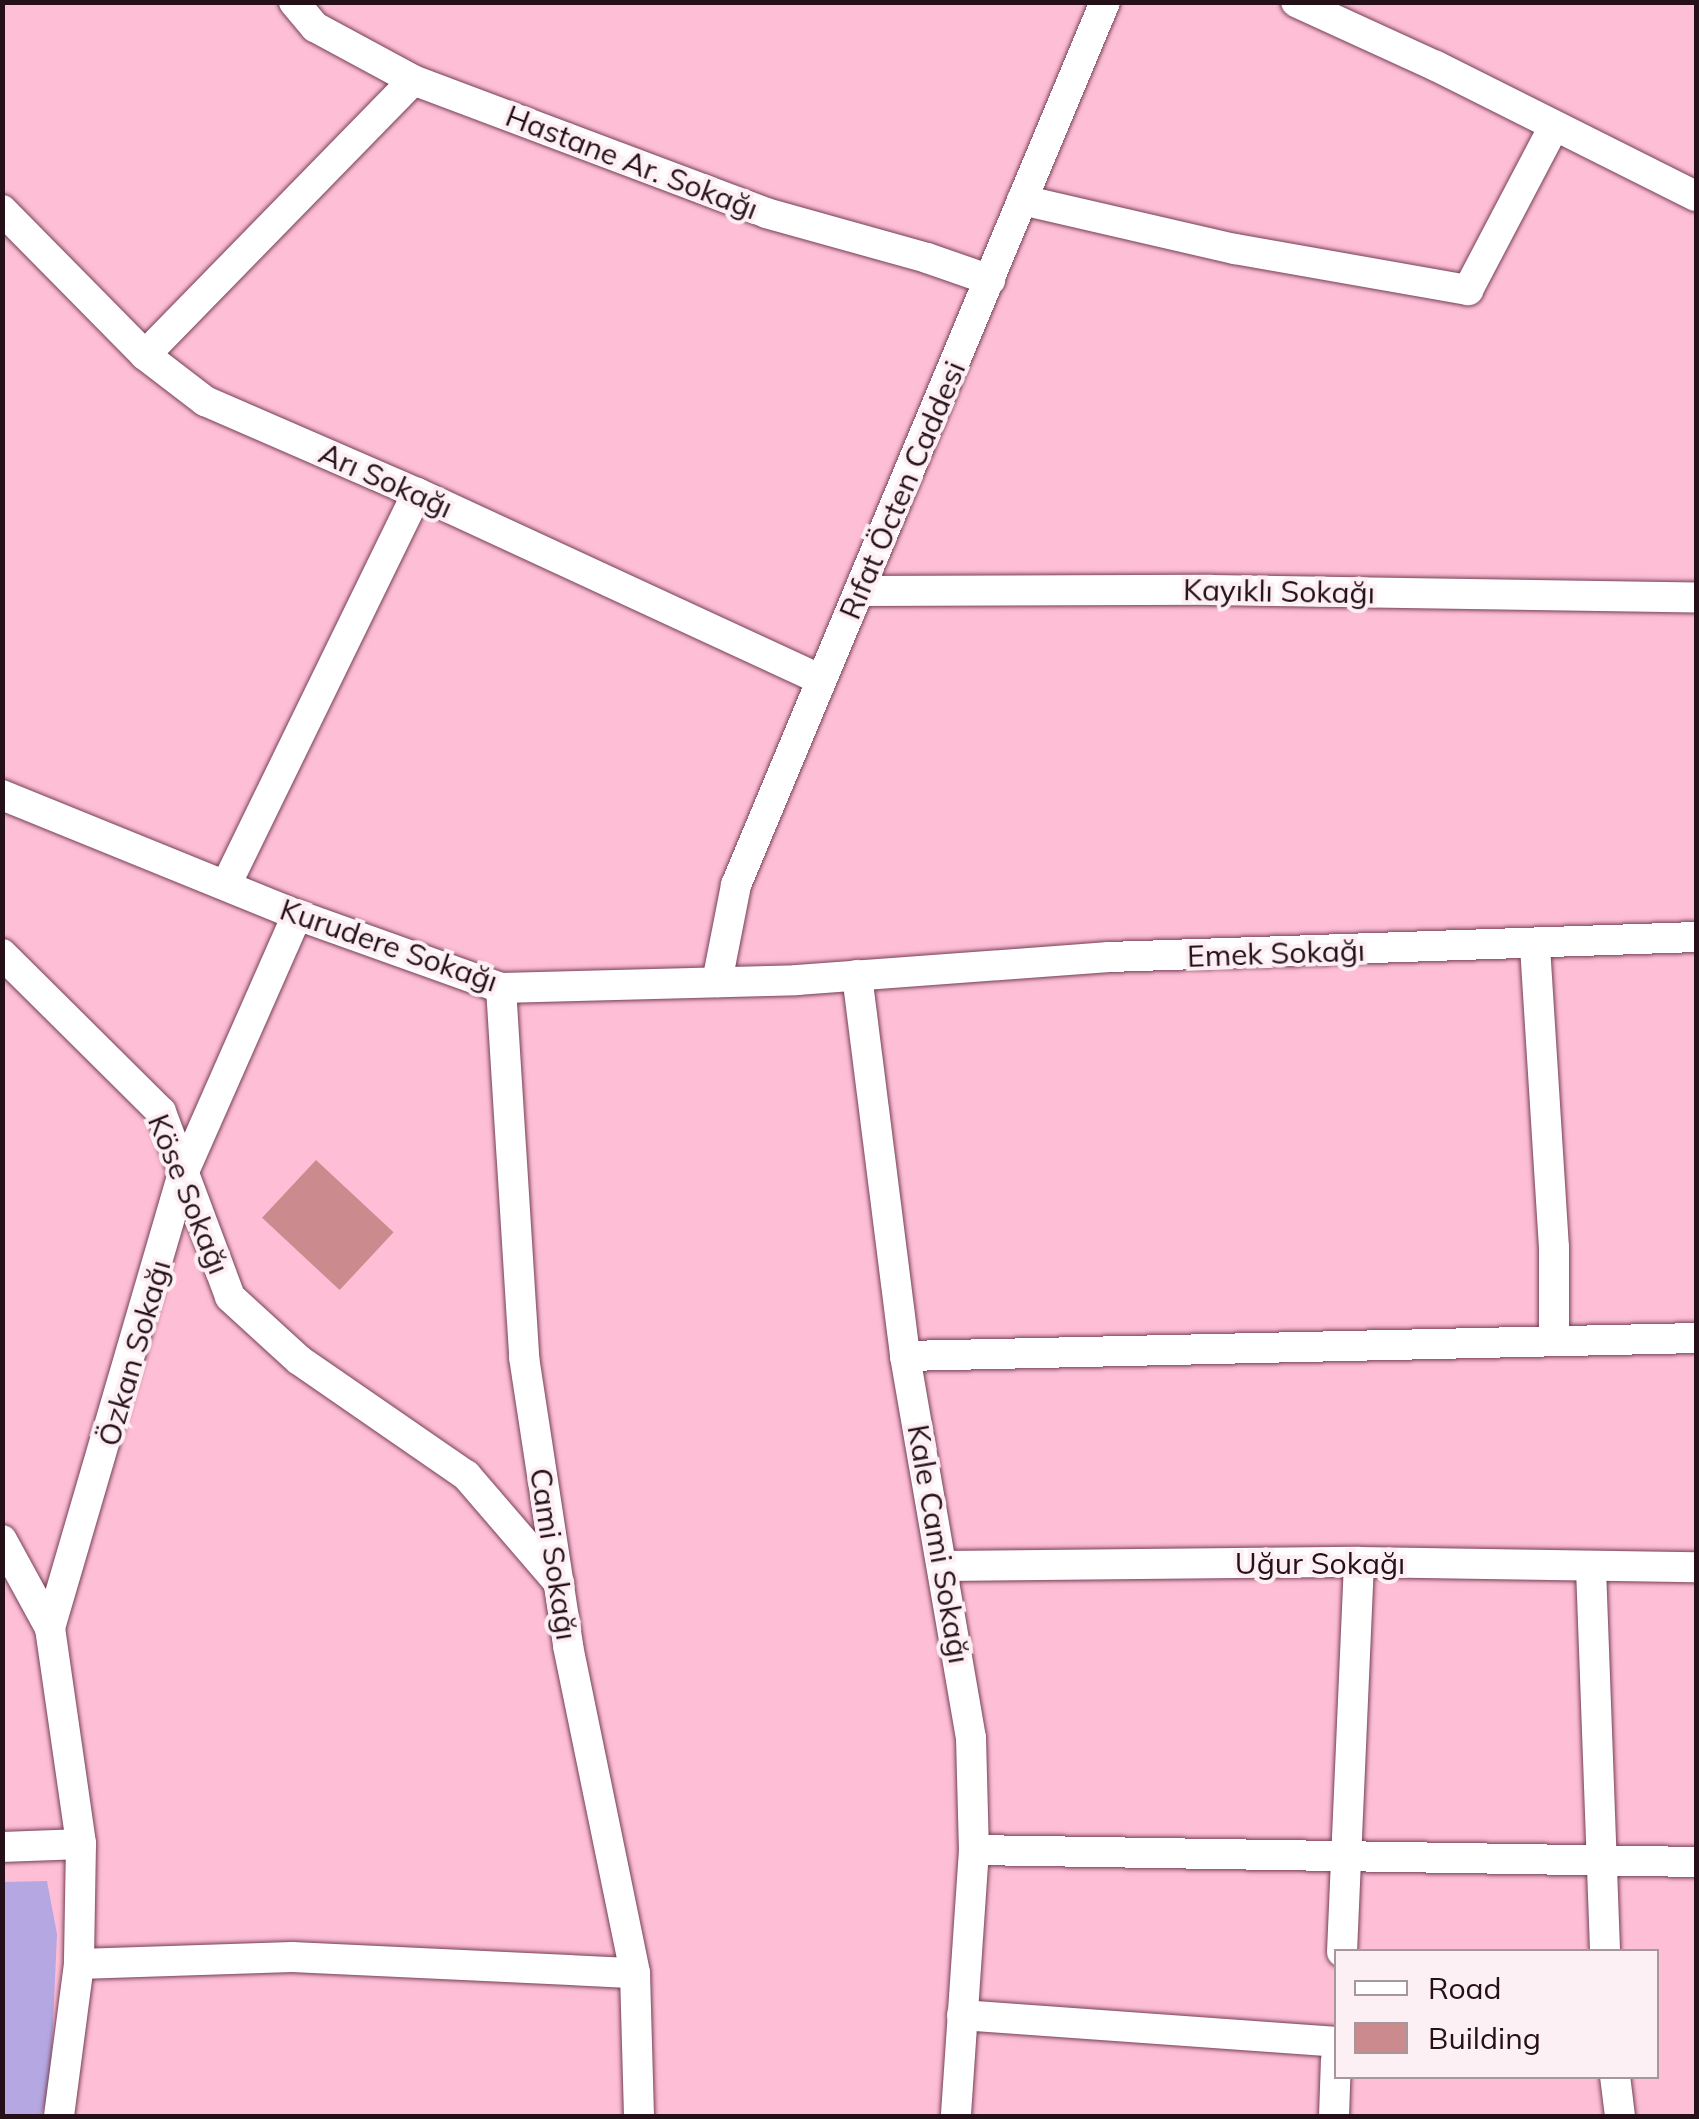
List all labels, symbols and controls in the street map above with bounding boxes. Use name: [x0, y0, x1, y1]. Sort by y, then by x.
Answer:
street label: Hastane Ar. Sokağı: [501, 97, 763, 227]
street label: Rıfat Öcten Caddesi: [831, 356, 973, 624]
street label: Arı Sokağı: [314, 435, 458, 525]
street label: Kayıklı Sokağı: [1183, 571, 1375, 611]
street label: Kurudere Sokağı: [275, 891, 503, 999]
street label: Emek Sokağı: [1186, 932, 1366, 974]
street label: Köse Sokağı: [141, 1109, 237, 1279]
street label: Özkan Sokağı: [90, 1256, 178, 1450]
street label: Kale Cami Sokağı: [900, 1422, 978, 1666]
street label: Cami Sokağı: [523, 1465, 585, 1643]
street label: Uğur Sokağı: [1235, 1545, 1405, 1581]
legend: [1334, 1949, 1659, 2079]
text: Road: [1428, 1969, 1502, 2007]
text: Building: [1428, 2019, 1541, 2057]

